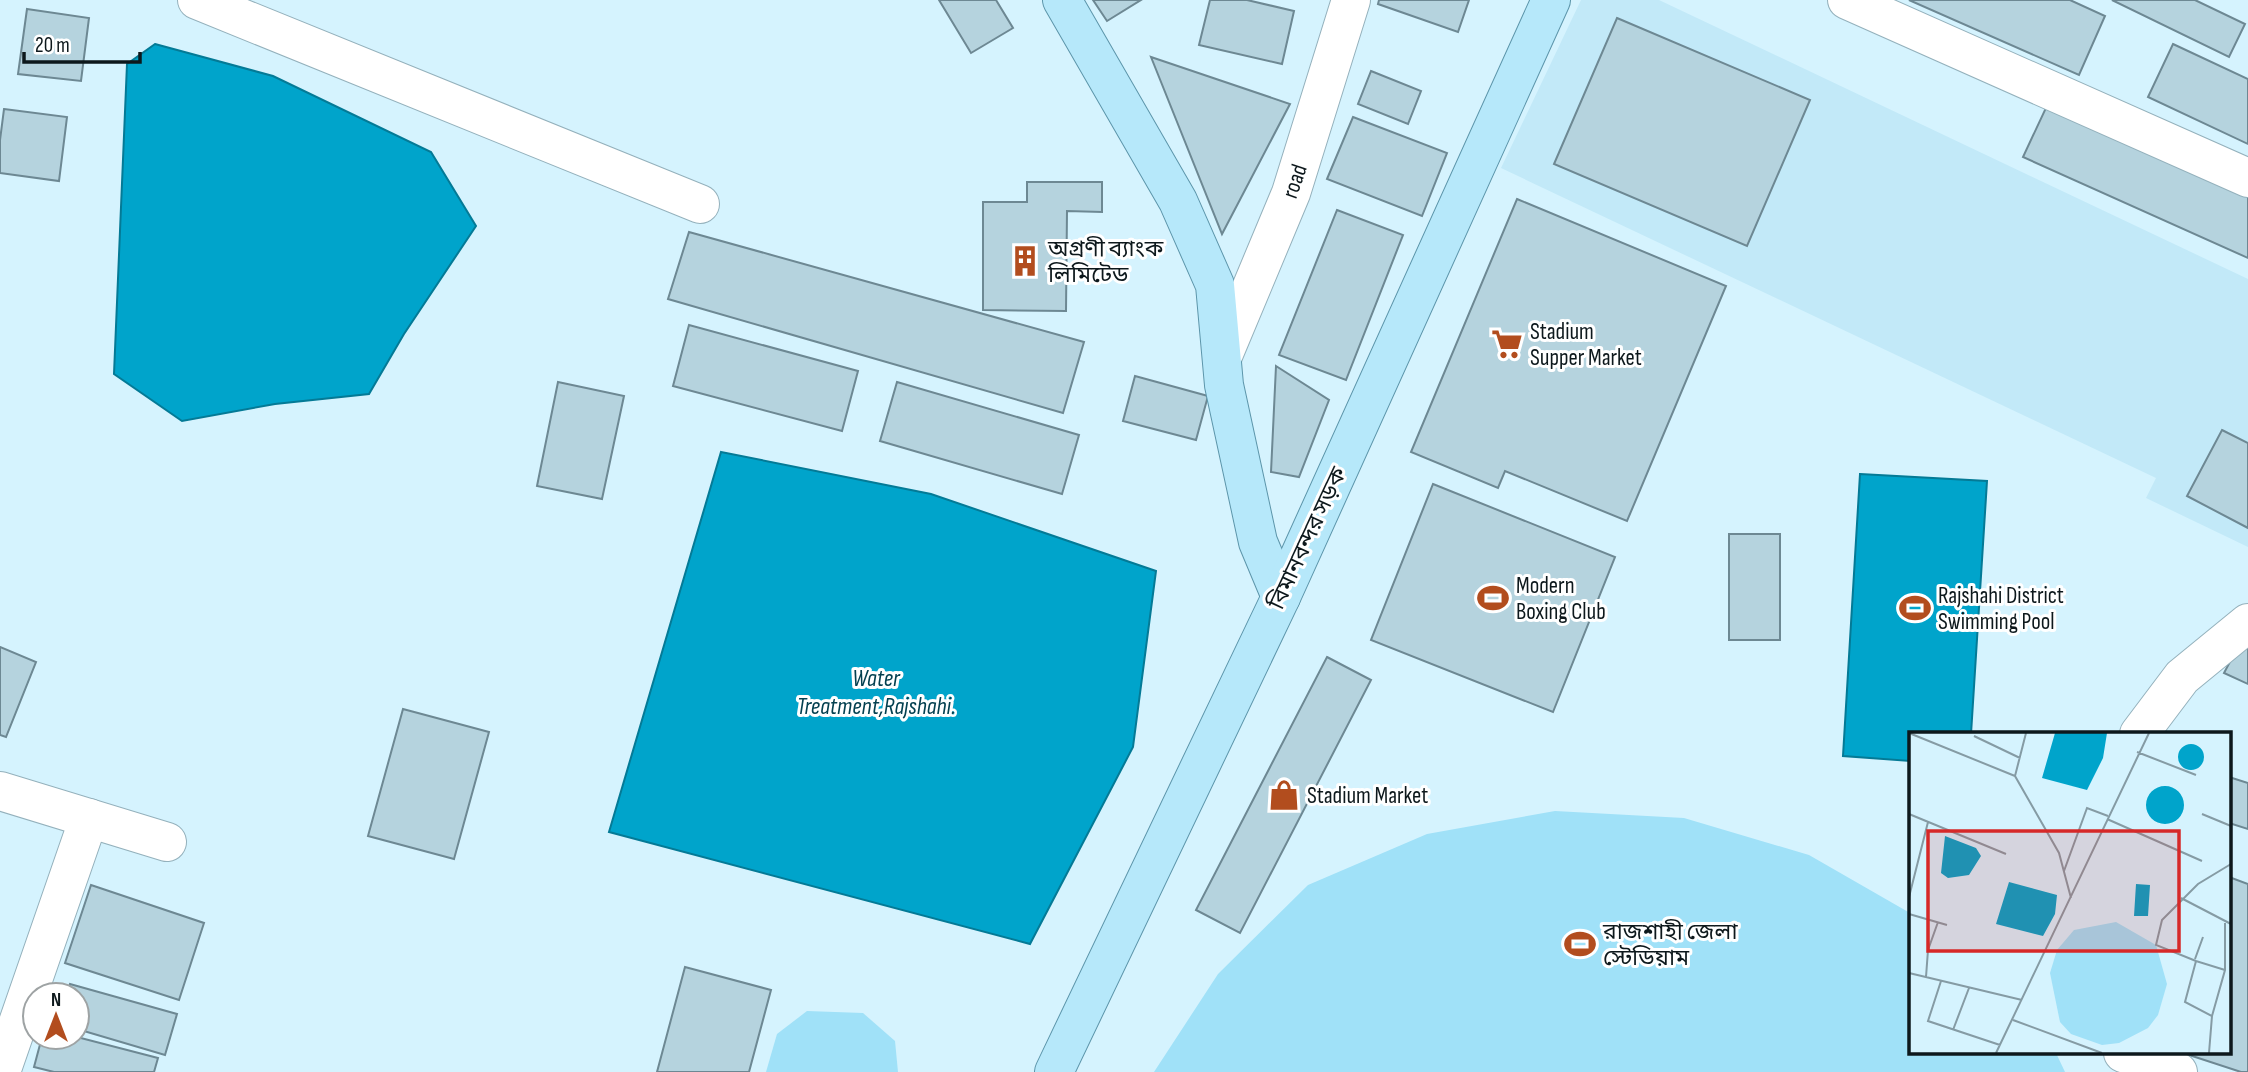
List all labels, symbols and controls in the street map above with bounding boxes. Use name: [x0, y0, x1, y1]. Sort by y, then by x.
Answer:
scale bar: [24, 21, 140, 65]
text: 20 m: [35, 33, 70, 58]
street label: road: [1276, 161, 1314, 202]
place label: অগ্রণী ব্যাংক লিমিটেড: [1047, 235, 1164, 289]
building icon: অগ্রণী ব্যাংক লিমিটেড: [1008, 244, 1042, 278]
place label: Stadium Supper Market: [1530, 318, 1642, 372]
supermarket icon: Stadium Supper Market: [1490, 327, 1524, 361]
street label: বিমানবন্দর সড়ক: [1262, 462, 1353, 615]
place label: Modern Boxing Club: [1516, 572, 1606, 626]
sports icon: Modern Boxing Club: [1476, 581, 1510, 615]
place label: Rajshahi District Swimming Pool: [1938, 582, 2064, 636]
sports icon: Rajshahi District Swimming Pool: [1898, 591, 1932, 625]
water label: Water Treatment,Rajshahi.: [797, 664, 955, 721]
inset map: [1909, 732, 2230, 1054]
shop icon: Stadium Market: [1267, 778, 1301, 812]
place label: Stadium Market: [1307, 782, 1428, 810]
place label: রাজশাহী জেলা স্টেডিয়াম: [1602, 918, 1738, 972]
sports icon: রাজশাহী জেলা স্টেডিয়াম: [1563, 927, 1597, 961]
north arrow: [21, 981, 91, 1051]
text: N: [51, 989, 61, 1012]

